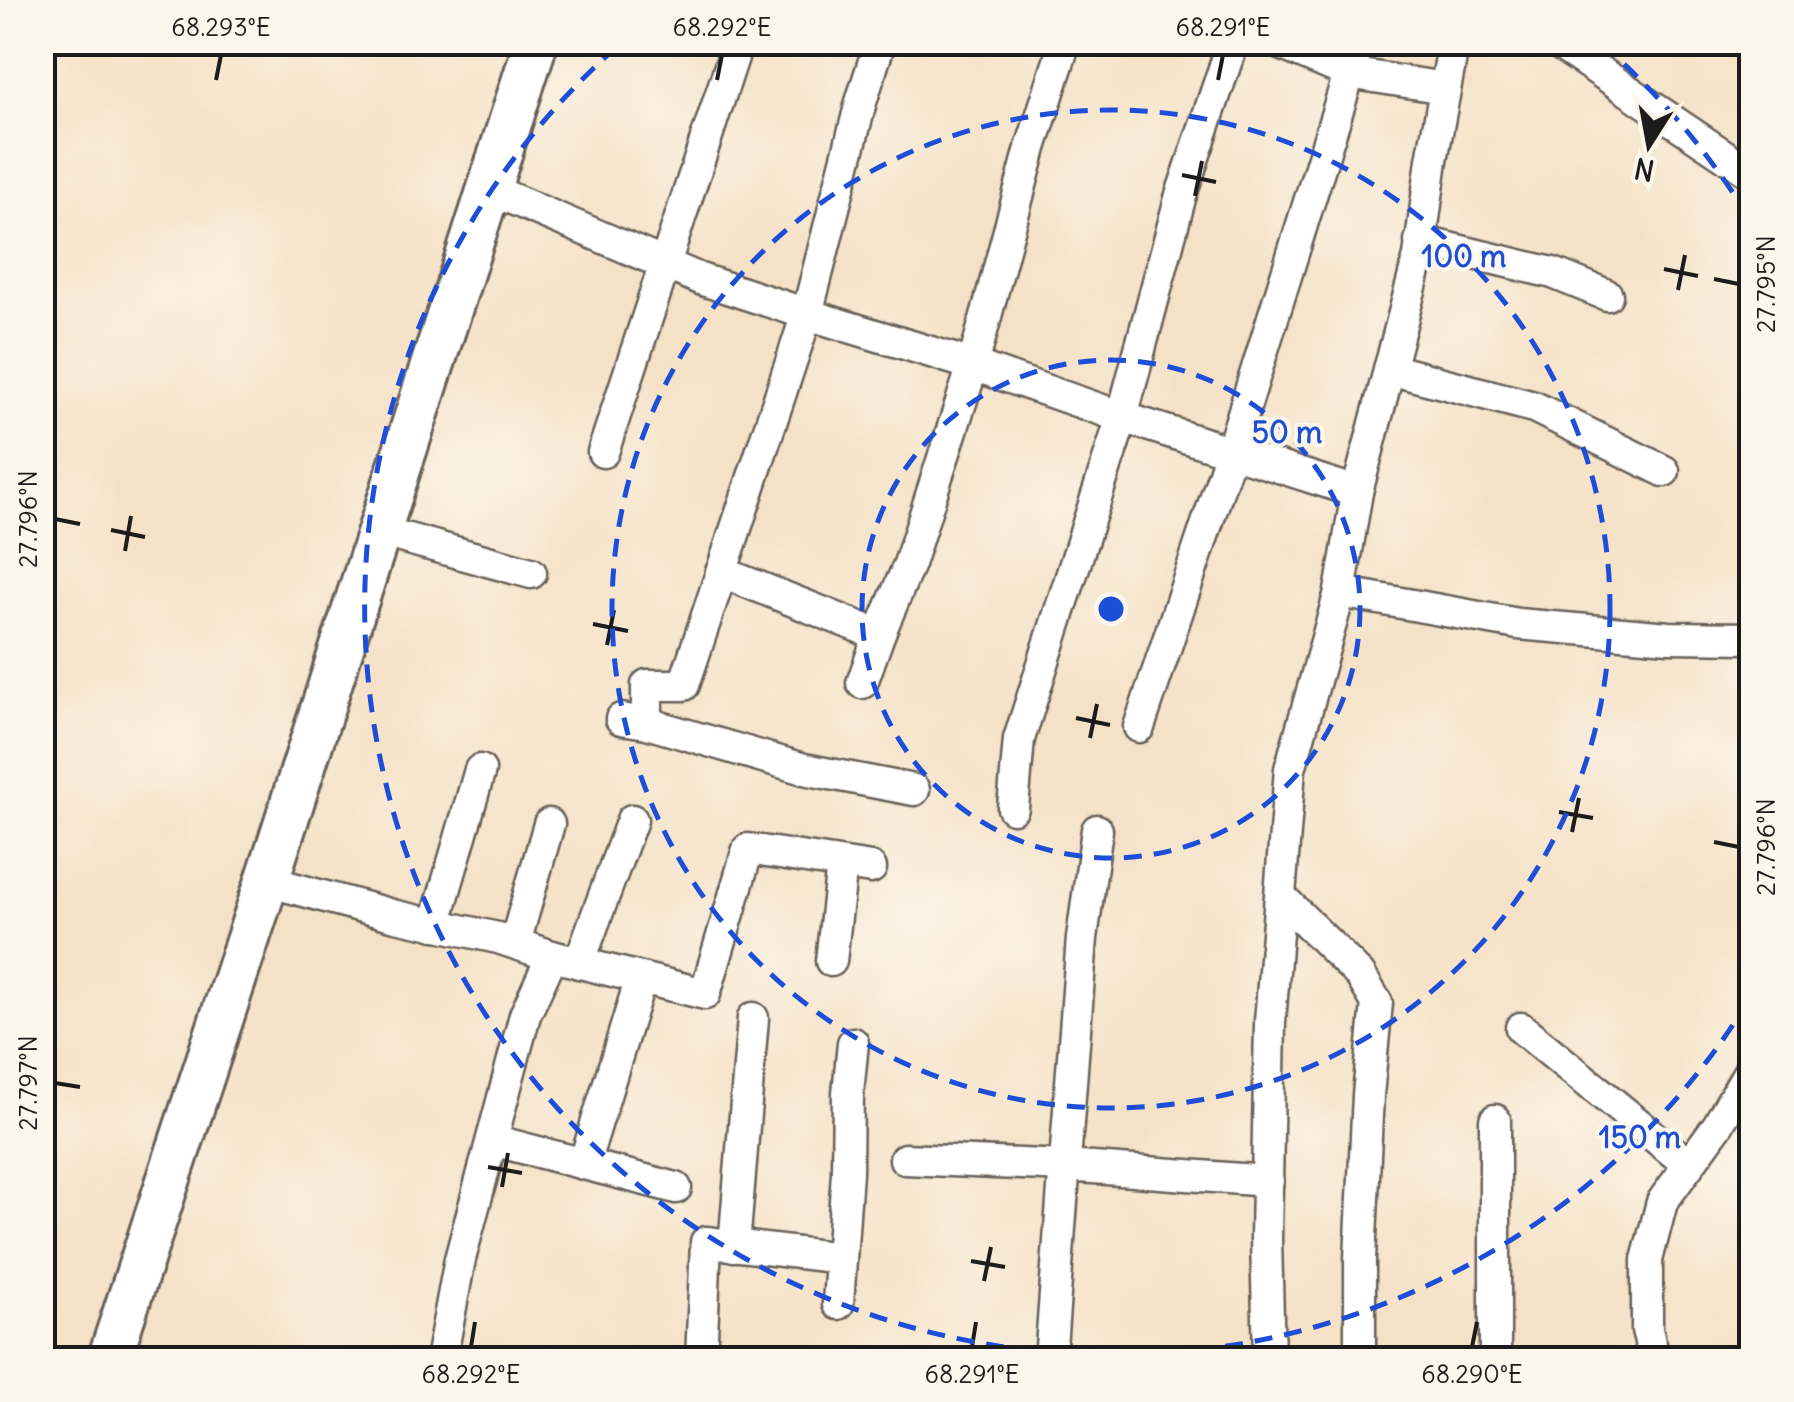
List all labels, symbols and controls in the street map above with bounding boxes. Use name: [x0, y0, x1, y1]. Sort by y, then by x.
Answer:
text: 68.293°E: [171, 11, 271, 43]
text: 68.292°E: [673, 11, 771, 43]
text: 68.291°E: [1175, 11, 1271, 43]
north arrow: [1599, 95, 1699, 195]
text: N: [1631, 150, 1657, 189]
text: 27.795°N: [1750, 235, 1782, 333]
text: 100 m: [1422, 237, 1506, 275]
text: 50 m: [1252, 413, 1322, 451]
text: 27.796°N: [12, 470, 44, 568]
centre of rings: [1093, 591, 1129, 627]
text: 27.796°N: [1750, 798, 1782, 896]
text: 27.797°N: [12, 1035, 44, 1131]
text: 150 m: [1599, 1118, 1681, 1156]
text: 68.292°E: [422, 1358, 520, 1390]
text: 68.291°E: [924, 1358, 1020, 1390]
text: 68.290°E: [1421, 1358, 1523, 1390]

